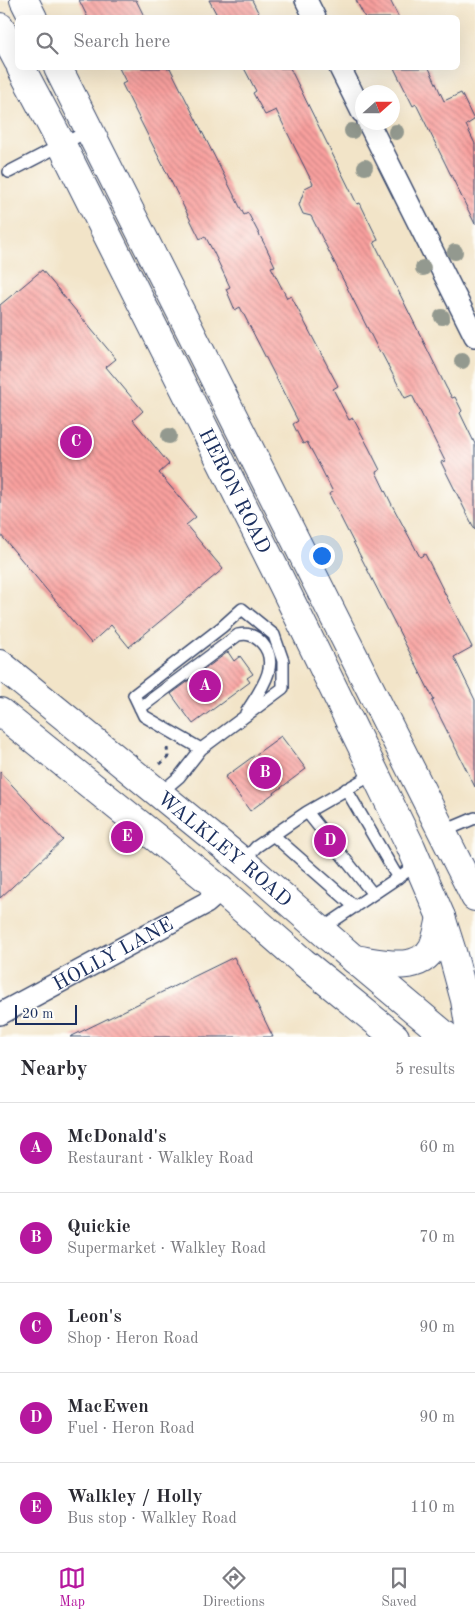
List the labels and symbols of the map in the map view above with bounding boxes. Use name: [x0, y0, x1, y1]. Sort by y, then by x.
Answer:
north arrow: [355, 85, 400, 130]
pin: C: [60, 423, 92, 461]
street label: HERON ROAD: [194, 426, 273, 557]
your location: [309, 543, 335, 569]
pin: A: [189, 667, 221, 705]
pin: B: [249, 754, 281, 792]
street label: WALKLEY ROAD: [153, 789, 295, 911]
pin: E: [111, 818, 143, 856]
pin: D: [314, 822, 346, 860]
street label: HOLLY LANE: [50, 915, 177, 996]
scale bar: [15, 1002, 78, 1025]

